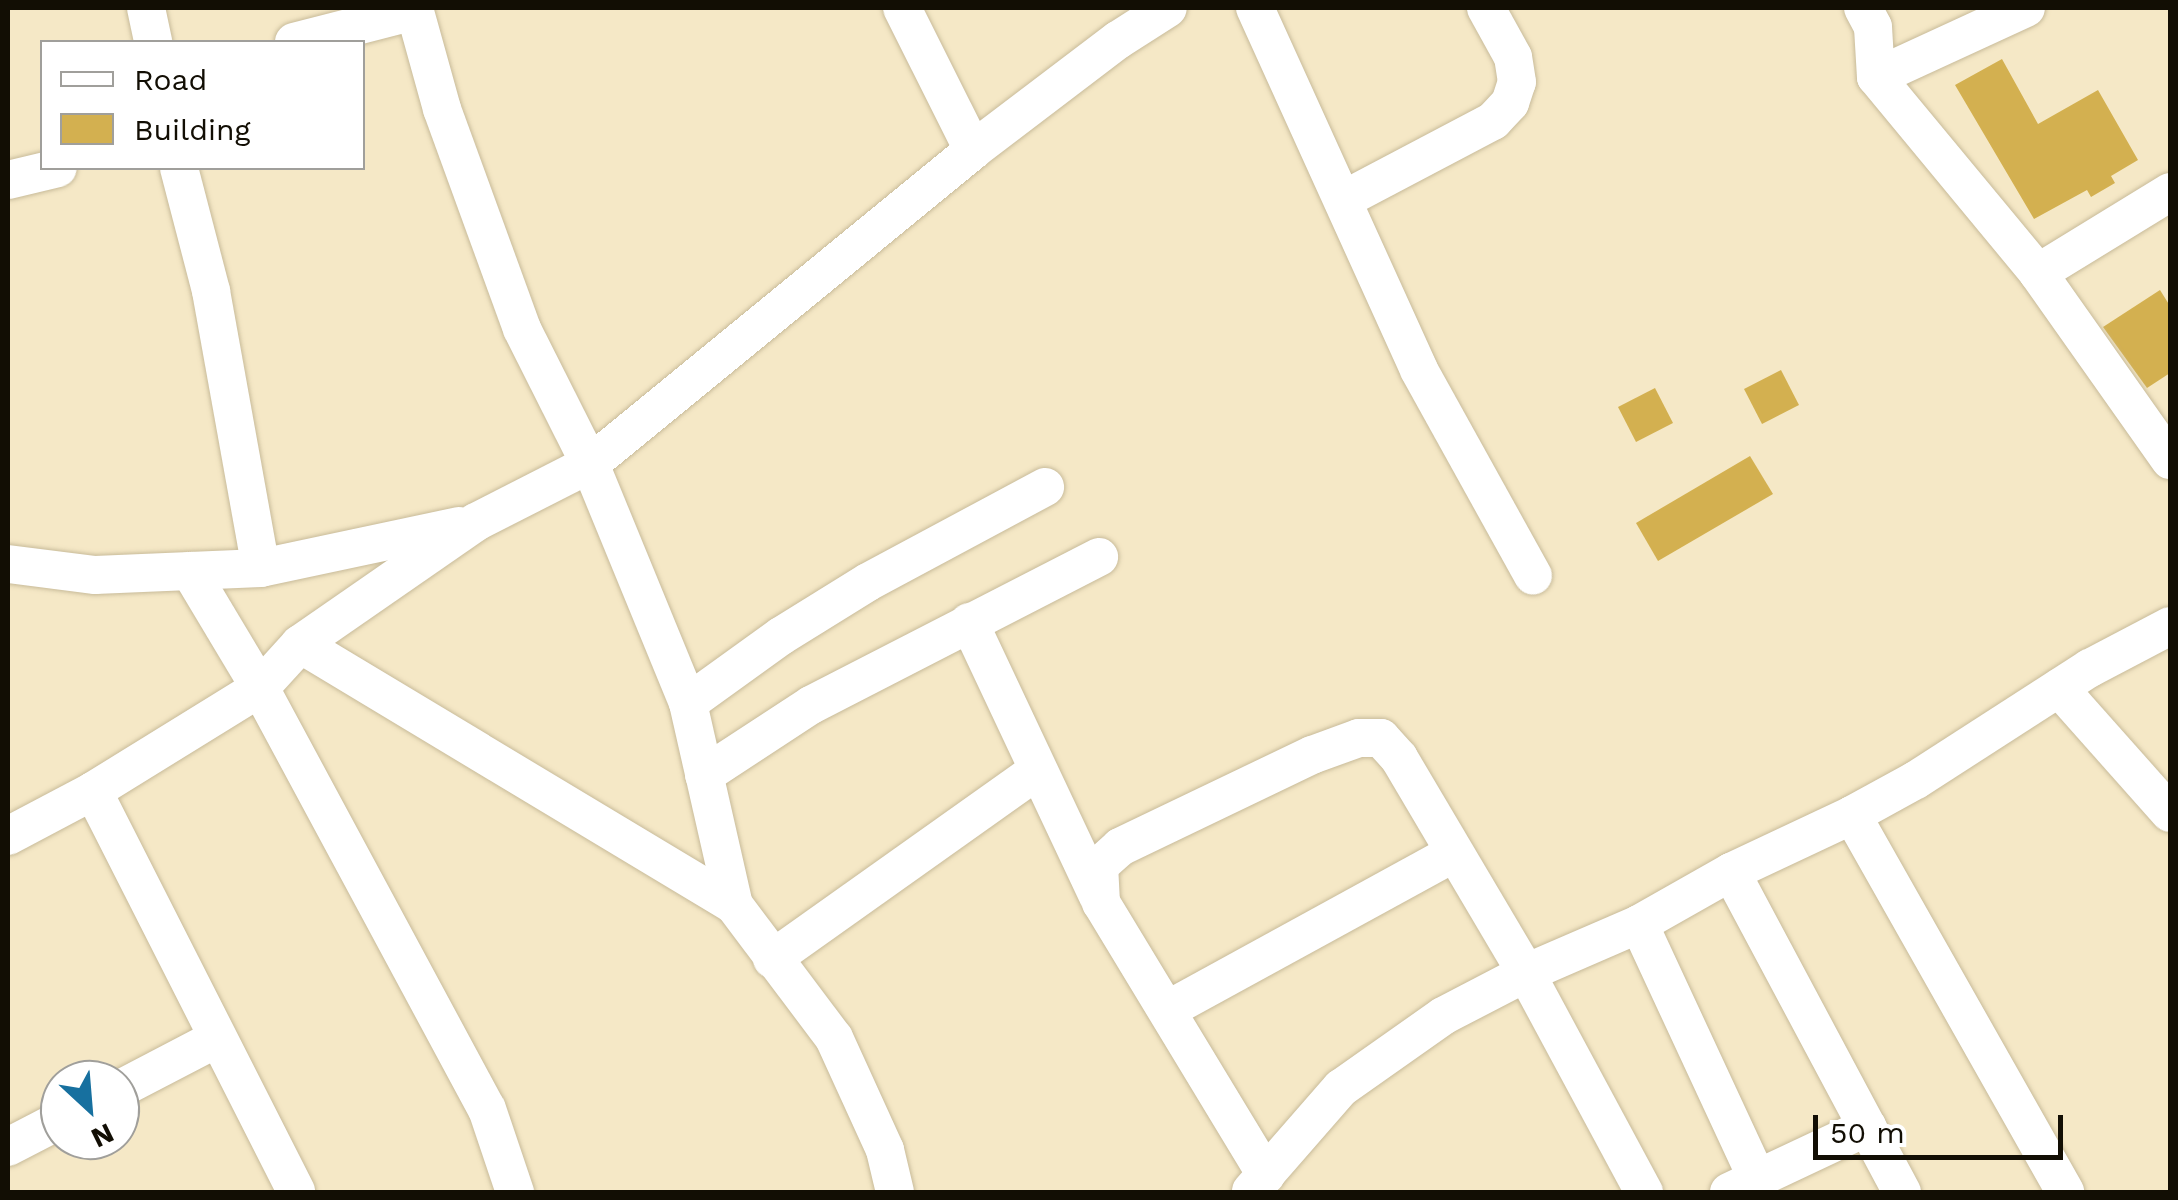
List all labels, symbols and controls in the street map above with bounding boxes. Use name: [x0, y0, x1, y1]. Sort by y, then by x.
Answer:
legend: [40, 40, 365, 170]
text: Road: [134, 62, 207, 97]
text: Building: [134, 112, 251, 147]
north arrow: [40, 1060, 140, 1160]
scale bar: [1818, 1095, 2068, 1157]
text: 50 m: [1830, 1115, 1905, 1150]
text: N: [86, 1116, 119, 1155]

